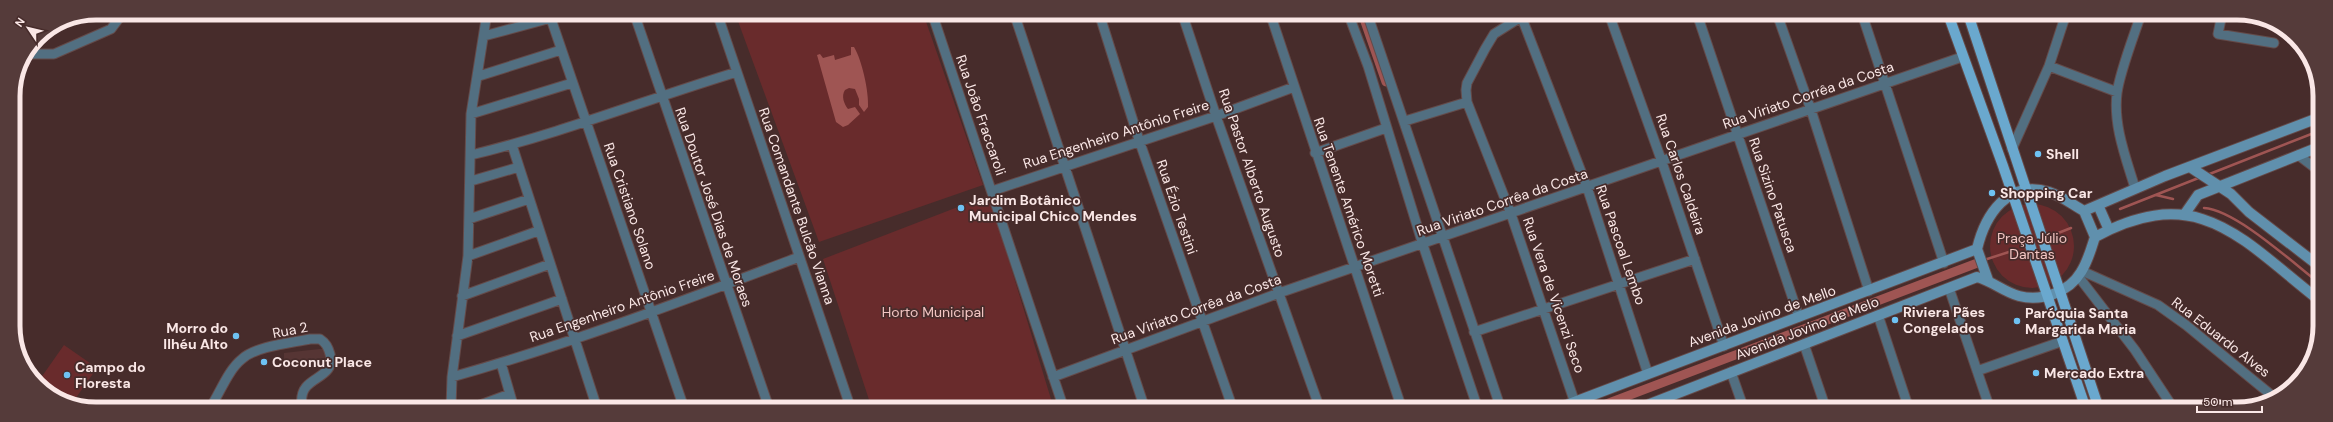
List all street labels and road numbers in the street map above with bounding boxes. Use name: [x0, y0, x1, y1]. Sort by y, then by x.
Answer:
street label: Rua João Fraccaroli: [952, 52, 1010, 178]
street label: Rua Viriato Corrêa da Costa: [1720, 57, 1896, 133]
street label: Rua Pastor Alberto Augusto: [1215, 86, 1289, 260]
street label: Rua Engenheiro Antônio Freire: [1021, 95, 1211, 173]
street label: Rua Doutor José Dias de Moraes: [671, 105, 757, 309]
street label: Rua Comandante Bulcão Vianna: [755, 105, 839, 307]
street label: Rua Carlos Caldeira: [1652, 111, 1710, 237]
street label: Rua Tenente Américo Moretti: [1310, 115, 1388, 299]
street label: Rua Sizino Patusca: [1745, 135, 1801, 255]
street label: Rua Cristiano Solano: [600, 140, 660, 272]
street label: Rua Ézio Testini: [1152, 157, 1202, 257]
street label: Rua Viriato Corrêa da Costa: [1414, 164, 1590, 240]
street label: Rua Pascoal Lembo: [1592, 183, 1650, 307]
street label: Rua Vera de Vicenzi Seco: [1519, 215, 1589, 375]
street label: Rua Engenheiro Antônio Freire: [527, 266, 717, 346]
street label: Rua Viriato Corrêa da Costa: [1108, 270, 1284, 348]
street label: Avenida Jovino de Mello: [1686, 281, 1838, 351]
street label: Avenida Jovino de Melo: [1733, 292, 1881, 364]
street label: Rua Eduardo Alves: [2168, 293, 2274, 381]
street label: Rua 2: [271, 318, 309, 342]

